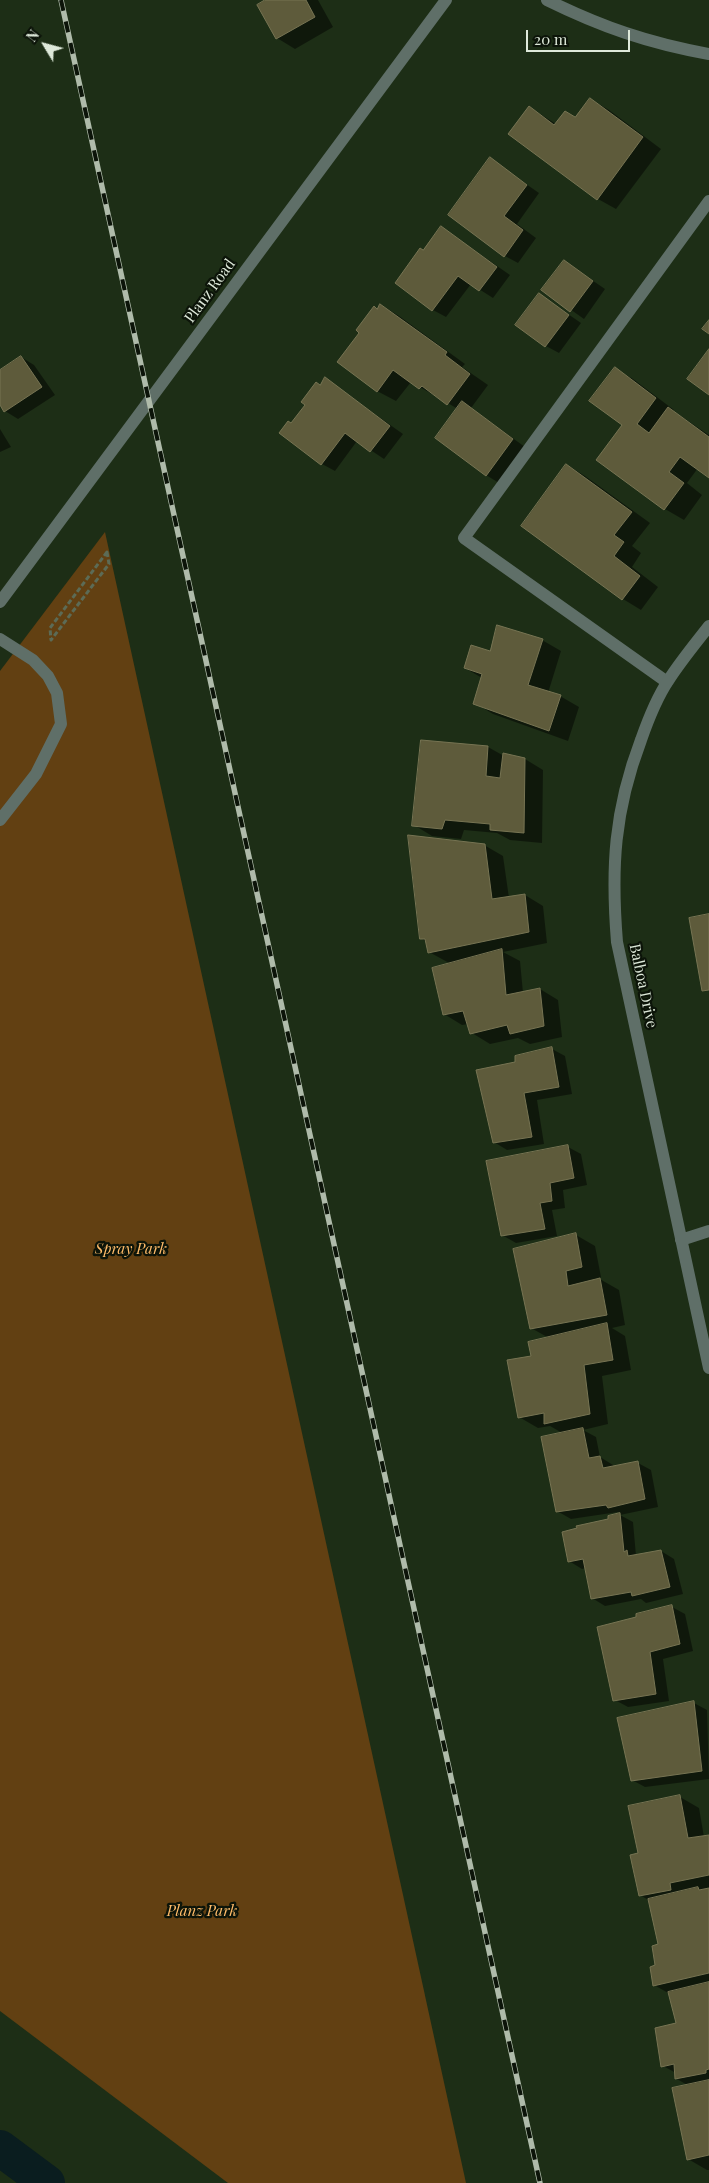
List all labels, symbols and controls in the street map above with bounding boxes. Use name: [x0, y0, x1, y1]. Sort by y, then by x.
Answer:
north arrow: [20, 20, 70, 70]
scale bar: [529, 20, 633, 52]
text: N: [22, 26, 43, 45]
text: 20 m: [534, 29, 567, 49]
street label: Planz Road: [181, 256, 239, 326]
street label: Balboa Drive: [625, 942, 661, 1030]
park label: Spray Park: [95, 1240, 167, 1258]
park label: Planz Park: [167, 1902, 237, 1920]

